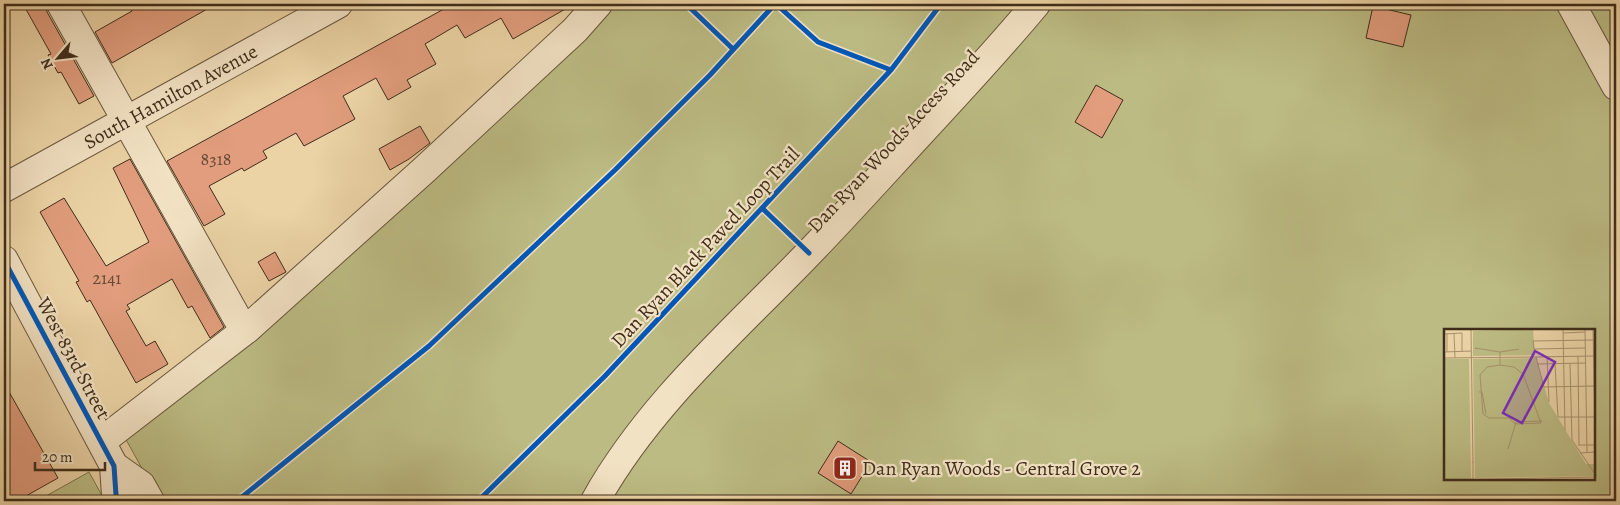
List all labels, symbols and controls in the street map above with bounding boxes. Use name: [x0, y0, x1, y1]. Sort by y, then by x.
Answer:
north arrow: [32, 32, 82, 82]
street label: South Hamilton Avenue: [79, 38, 262, 156]
street label: Dan Ryan Woods Access Road: [801, 44, 986, 239]
text: N: [36, 55, 58, 73]
street label: Dan Ryan Black Paved Loop Trail: [605, 141, 806, 354]
house number: 8318: [200, 147, 232, 171]
house number: 2141: [92, 266, 122, 290]
street label: West 83rd Street: [30, 292, 117, 424]
inset map: [1444, 329, 1595, 480]
scale bar: [35, 440, 105, 472]
text: 20 m: [42, 447, 73, 467]
building icon: Dan Ryan Woods - Central Grove 2: [832, 455, 858, 481]
place label: Dan Ryan Woods - Central Grove 2: [862, 455, 1141, 482]

